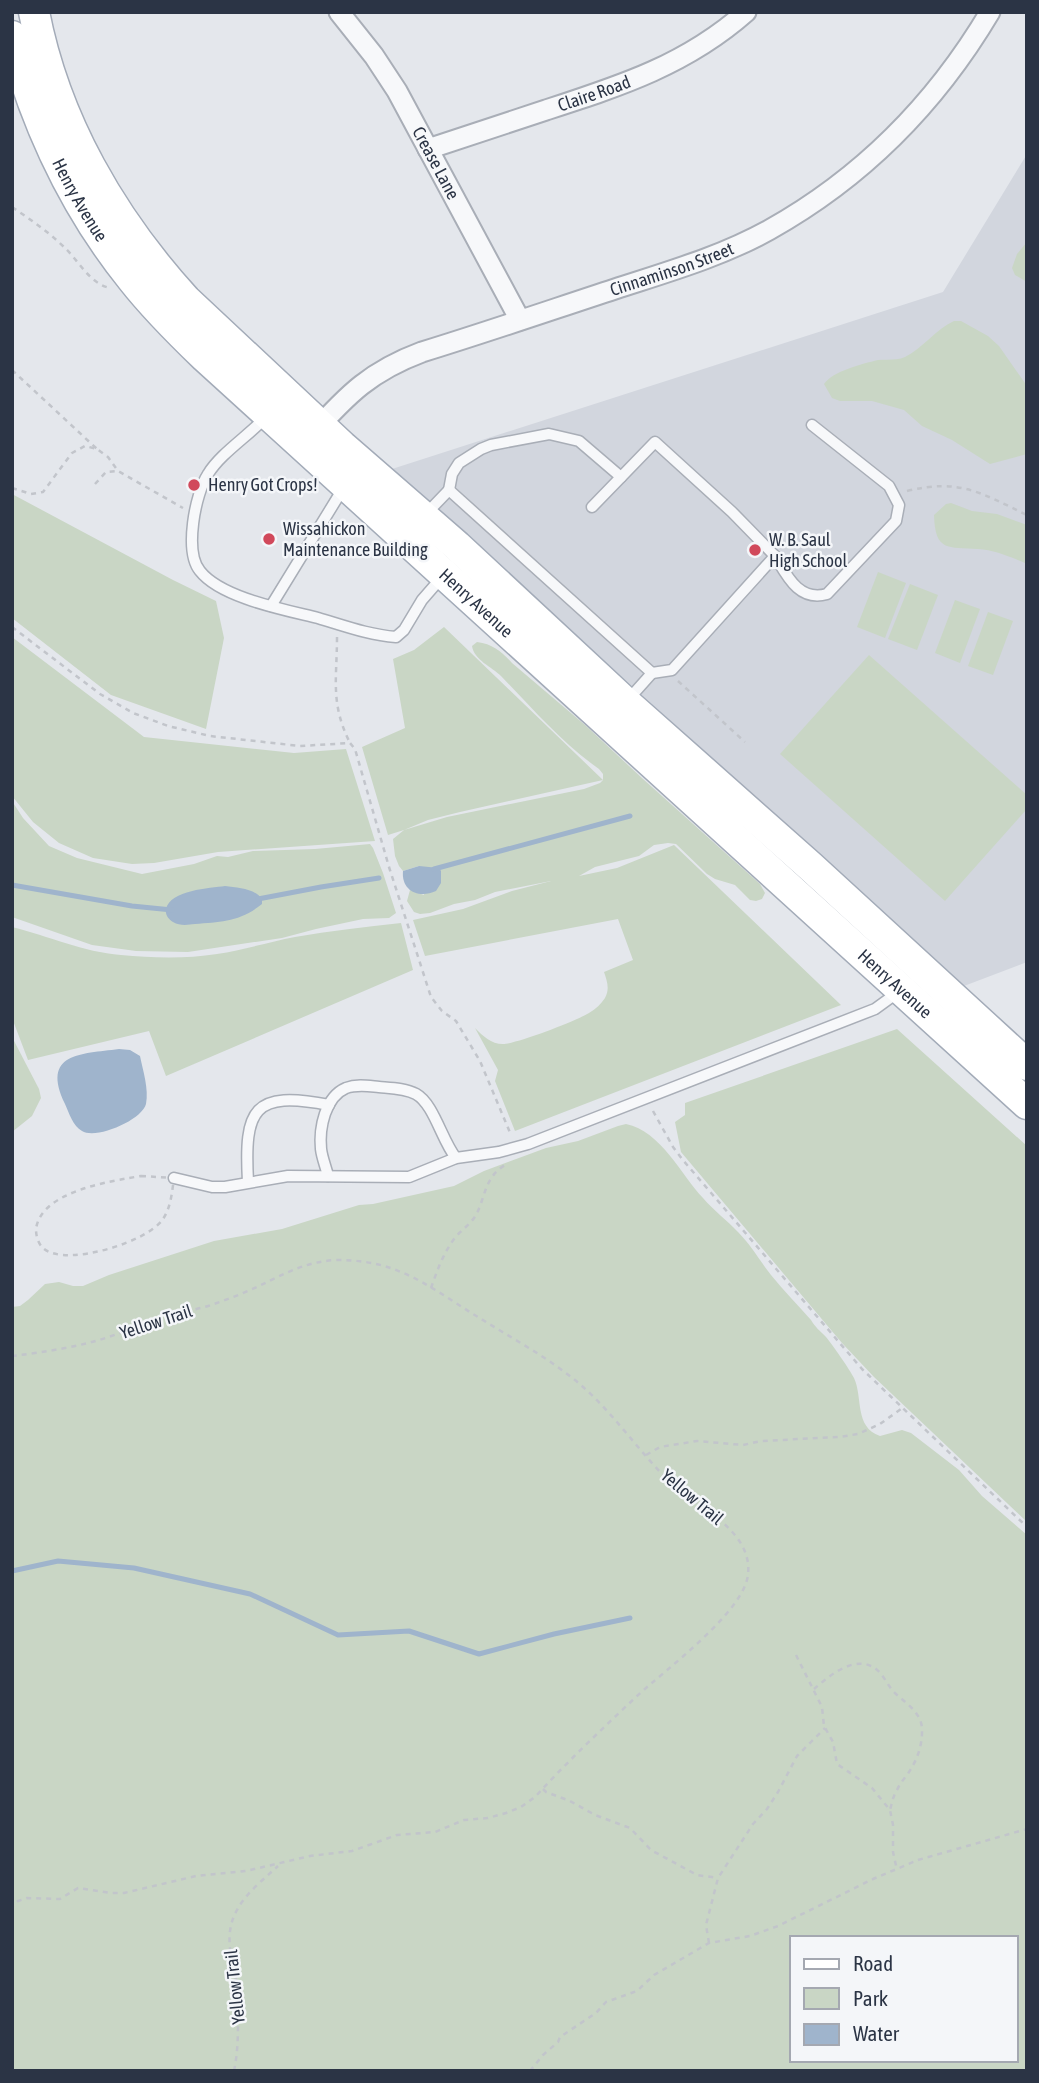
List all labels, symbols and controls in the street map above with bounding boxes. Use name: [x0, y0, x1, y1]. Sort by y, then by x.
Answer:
street label: Claire Road: [555, 71, 633, 115]
street label: Crease Lane: [408, 123, 464, 203]
street label: Henry Avenue: [48, 155, 112, 245]
street label: Cinnaminson Street: [607, 238, 737, 300]
place label: Henry Got Crops!: [208, 474, 318, 495]
marker: Henry Got Crops!: [186, 477, 202, 493]
place label: Wissahickon Maintenance Building: [283, 518, 428, 560]
place label: W. B. Saul High School: [769, 529, 847, 571]
marker: Wissahickon Maintenance Building: [261, 531, 277, 547]
marker: W. B. Saul High School: [747, 542, 763, 558]
street label: Henry Avenue: [435, 564, 518, 642]
street label: Henry Avenue: [854, 945, 936, 1022]
street label: Yellow Trail: [117, 1300, 195, 1343]
street label: Yellow Trail: [657, 1464, 728, 1529]
legend: [790, 1936, 1018, 2062]
street label: Yellow Trail: [220, 1948, 249, 2025]
text: Road: [853, 1951, 893, 1975]
text: Park: [853, 1986, 888, 2010]
text: Water: [853, 2021, 900, 2045]

